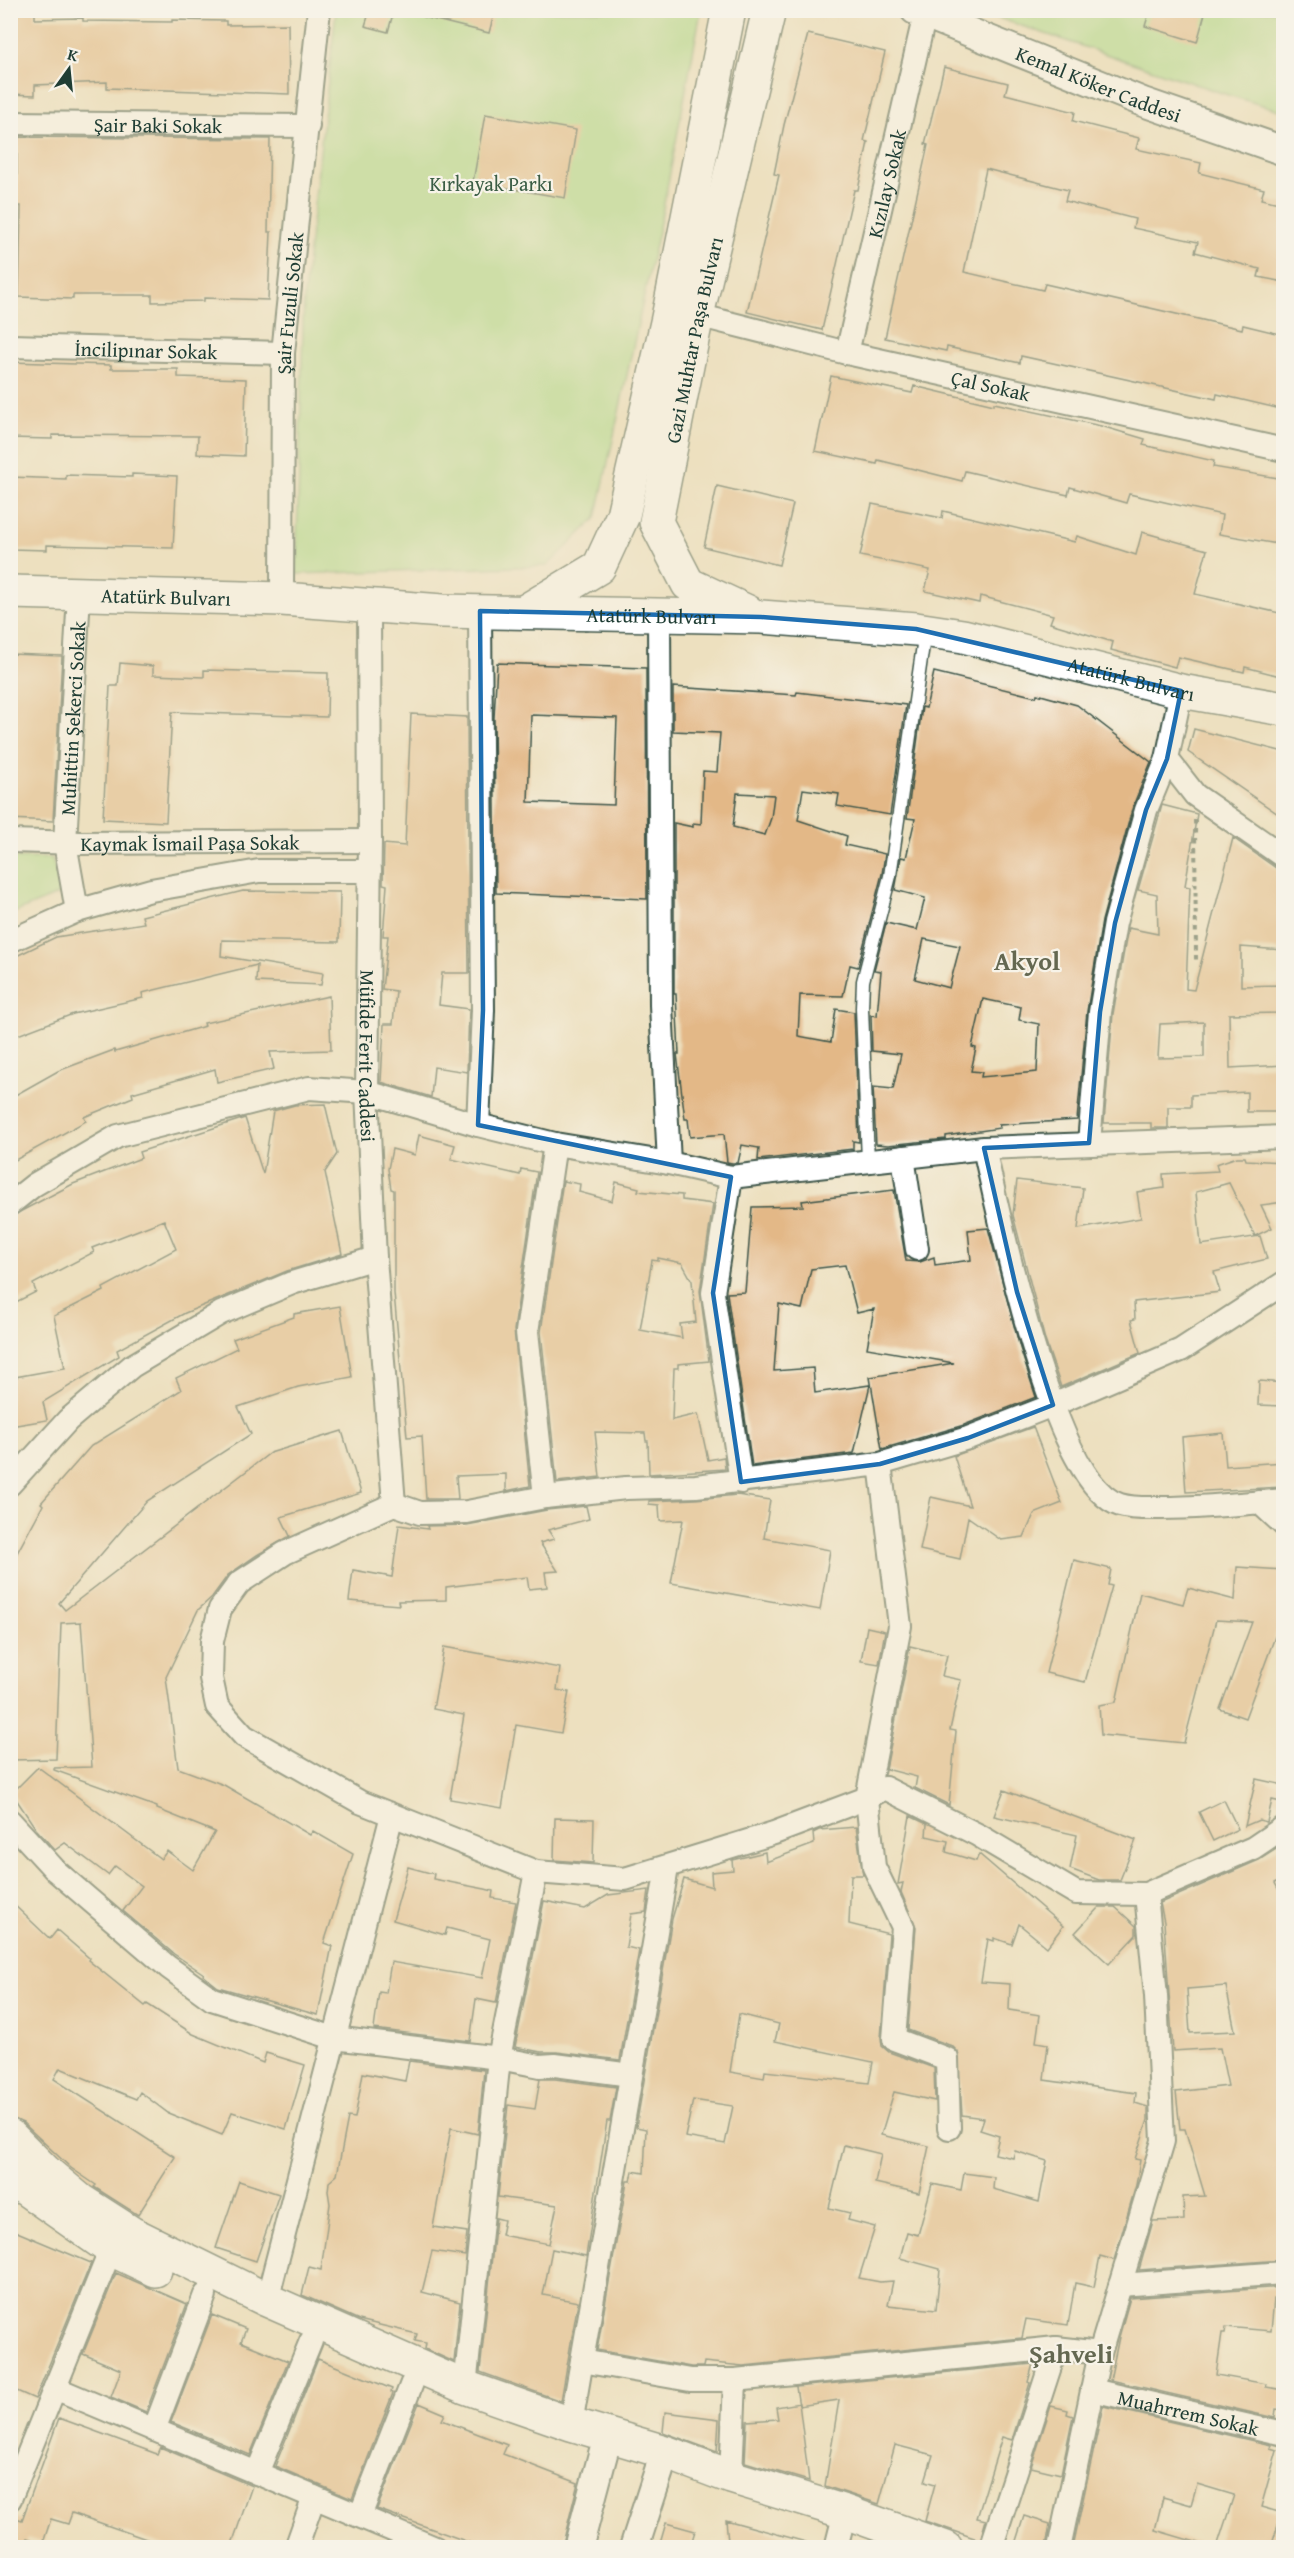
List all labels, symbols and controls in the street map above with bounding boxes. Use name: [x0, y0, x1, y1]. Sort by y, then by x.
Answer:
street label: Kemal Köker Caddesi: [1012, 38, 1186, 129]
north arrow: [39, 39, 99, 99]
text: K: [65, 42, 82, 68]
street label: Şair Baki Sokak: [94, 109, 223, 140]
street label: Kızılay Sokak: [859, 125, 913, 241]
park label: Kırkayak Parkı: [429, 169, 553, 198]
street label: Şair Fuzuli Sokak: [268, 230, 310, 375]
street label: Gazi Muhtar Paşa Bulvarı: [657, 233, 730, 446]
street label: İncilipınar Sokak: [74, 333, 218, 366]
street label: Çal Sokak: [949, 362, 1034, 408]
street label: Atatürk Bulvarı: [101, 580, 232, 612]
street label: Atatürk Bulvarı: [586, 599, 717, 631]
street label: Muhittin Şekerci Sokak: [52, 620, 92, 816]
street label: Atatürk Bulvarı: [1065, 648, 1197, 708]
street label: Kaymak İsmail Paşa Sokak: [80, 827, 300, 857]
district label: Akyol: [994, 941, 1060, 980]
street label: Müfide Ferit Caddesi: [352, 970, 384, 1143]
district label: Şahveli: [1029, 2334, 1113, 2373]
street label: Muahrrem Sokak: [1115, 2382, 1263, 2443]

